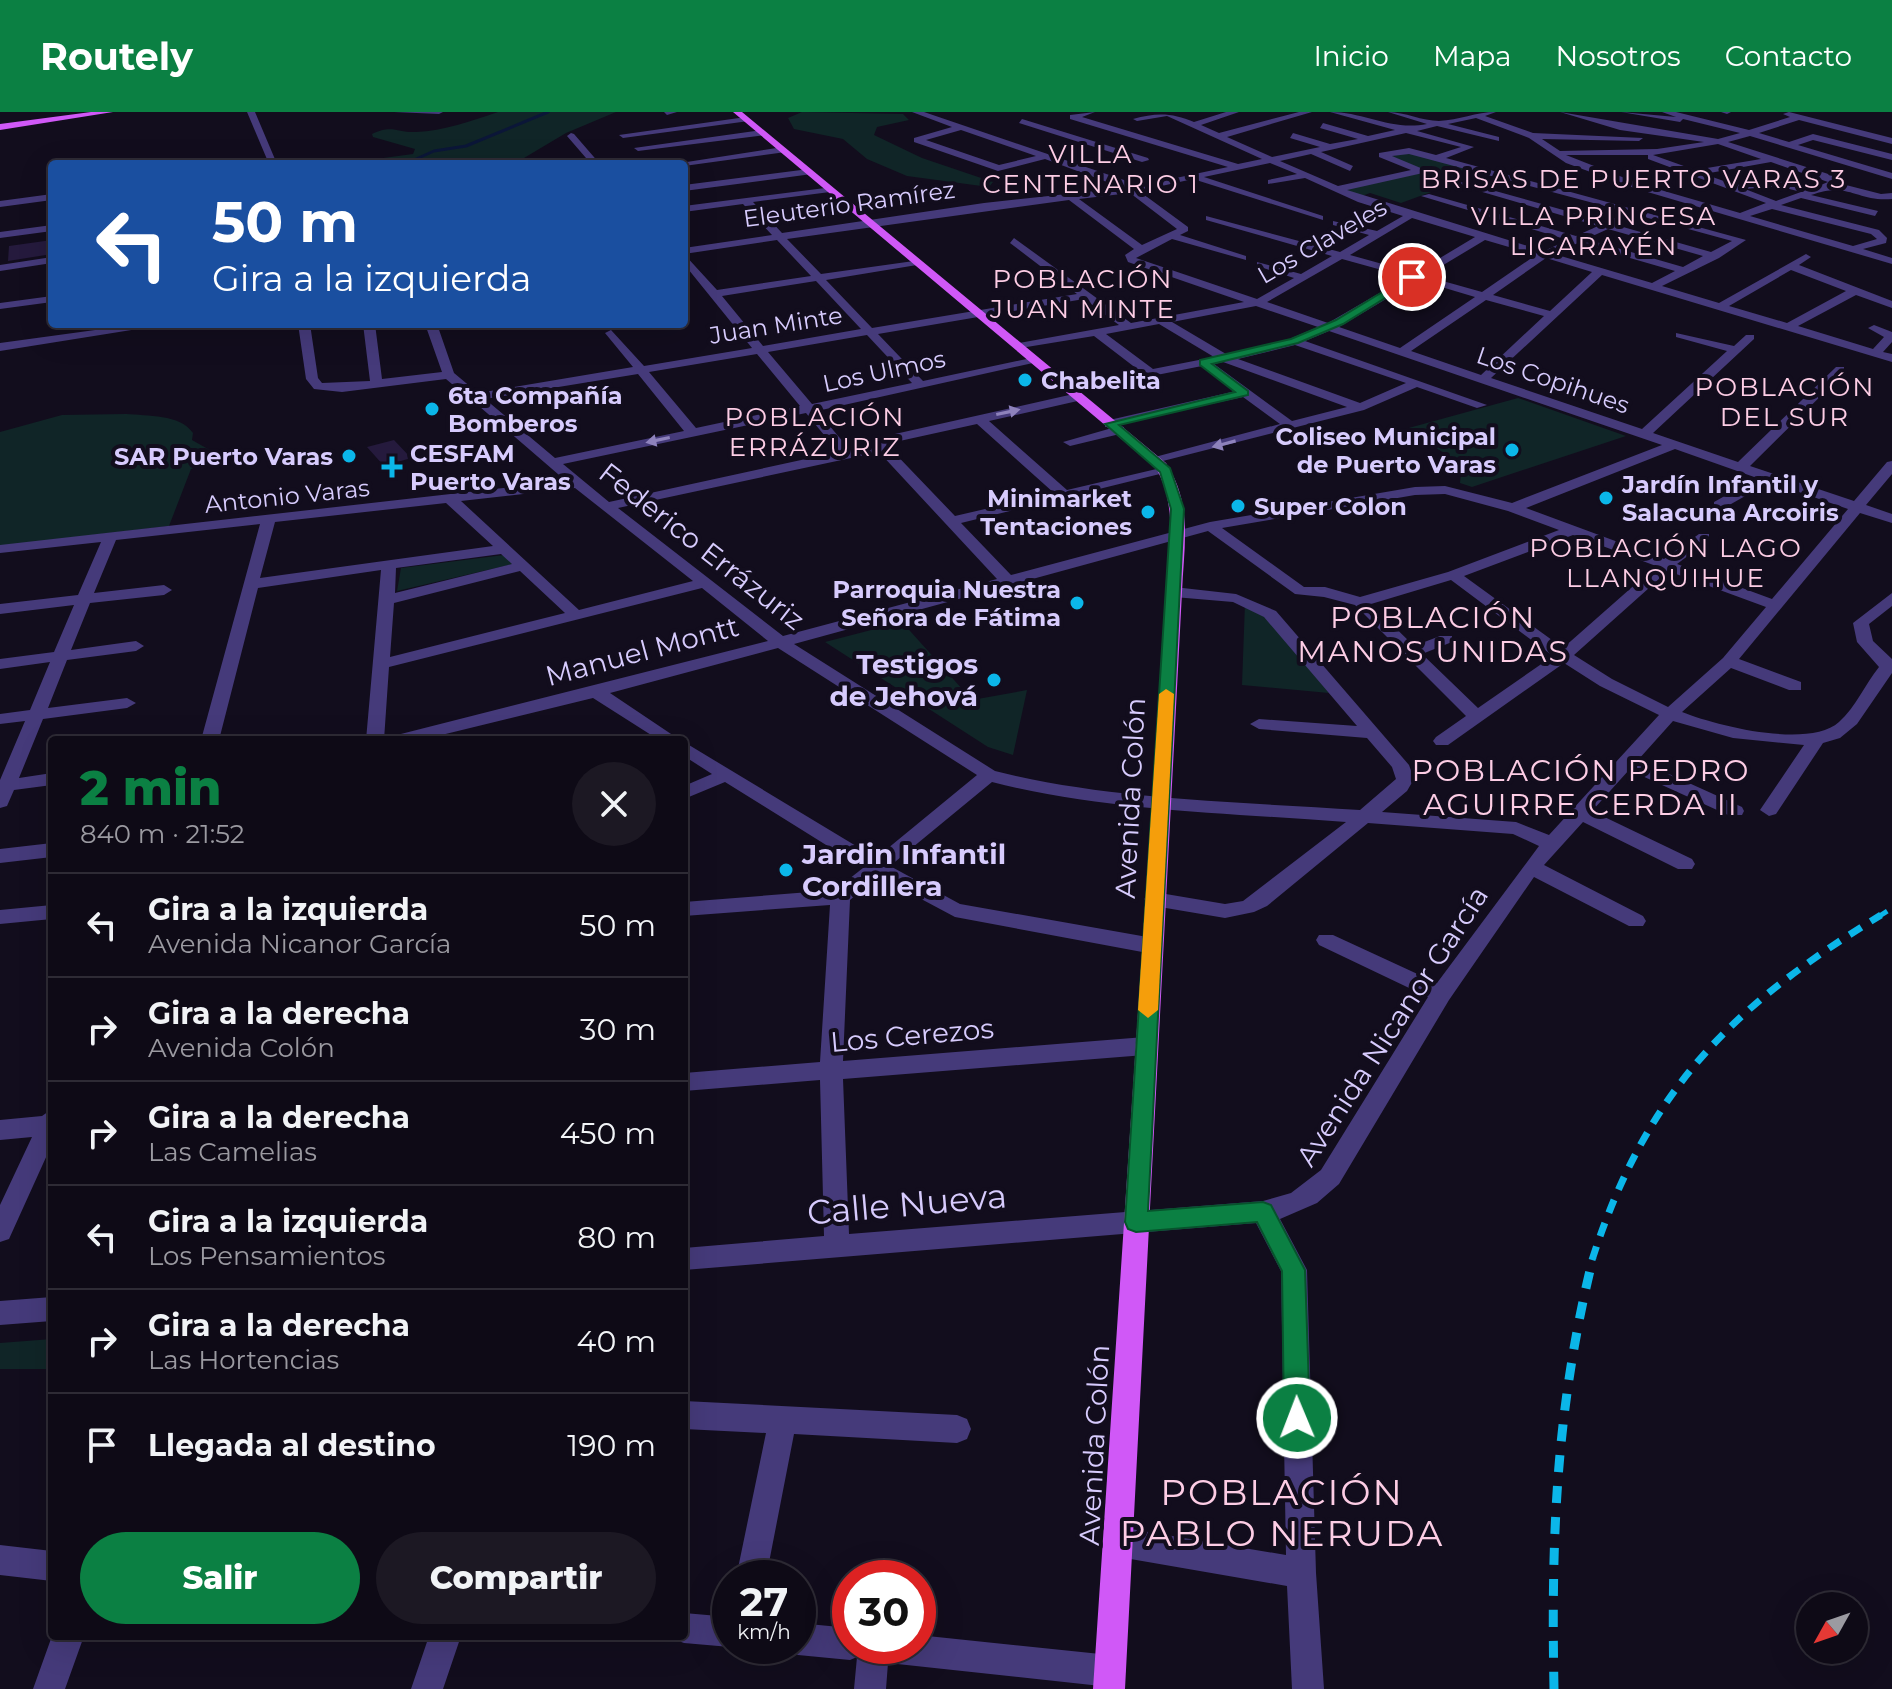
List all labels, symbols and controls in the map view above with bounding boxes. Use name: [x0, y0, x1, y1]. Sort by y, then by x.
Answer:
text: Routely: [40, 33, 193, 80]
text: Inicio: [1313, 39, 1389, 73]
text: Mapa: [1433, 39, 1512, 73]
text: Nosotros: [1556, 39, 1681, 73]
text: Contacto: [1725, 39, 1852, 73]
district label: VILLA CENTENARIO 1: [982, 138, 1200, 200]
district label: BRISAS DE PUERTO VARAS 3: [1421, 163, 1847, 195]
street label: Eleuterio Ramírez: [741, 175, 957, 233]
text: 50 m: [212, 188, 358, 256]
icon: left: [80, 192, 184, 296]
street label: Los Claveles: [1252, 192, 1392, 290]
district label: VILLA PRINCESA LICARAYÉN: [1471, 200, 1717, 262]
pin: [1378, 243, 1446, 311]
icon: arrive: [1390, 255, 1434, 299]
text: Gira a la izquierda: [212, 256, 532, 300]
district label: POBLACIÓN JUAN MINTE: [989, 263, 1176, 325]
street label: Juan Minte: [706, 300, 845, 350]
street label: Los Copihues: [1473, 340, 1633, 420]
street label: Los Ulmos: [820, 344, 948, 398]
place label: Chabelita: [1041, 366, 1161, 395]
marker: Chabelita: [1016, 371, 1034, 389]
district label: POBLACIÓN DEL SUR: [1694, 371, 1876, 433]
place label: 6ta Compañía Bomberos: [448, 381, 622, 438]
marker: 6ta Compañía Bomberos: [423, 400, 441, 418]
district label: POBLACIÓN ERRÁZURIZ: [724, 401, 906, 463]
one-way arrow: [996, 405, 1021, 418]
place label: Coliseo Municipal de Puerto Varas: [1276, 422, 1496, 479]
one-way arrow: [645, 434, 670, 447]
one-way arrow: [1211, 438, 1236, 450]
place label: CESFAM Puerto Varas: [410, 439, 571, 496]
marker: Coliseo Municipal de Puerto Varas: [1503, 441, 1521, 459]
place label: SAR Puerto Varas: [114, 442, 333, 471]
marker: SAR Puerto Varas: [340, 447, 358, 465]
street label: Federico Errázuriz: [593, 455, 811, 637]
marker: CESFAM Puerto Varas: [381, 456, 403, 478]
place label: Jardín Infantil y Salacuna Arcoiris: [1621, 470, 1839, 527]
street label: Antonio Varas: [203, 473, 371, 519]
place label: Minimarket Tentaciones: [980, 484, 1133, 541]
marker: Jardín Infantil y Salacuna Arcoiris: [1597, 489, 1615, 507]
place label: Super Colon: [1254, 492, 1407, 521]
marker: Super Colon: [1229, 497, 1247, 515]
marker: Minimarket Tentaciones: [1139, 503, 1157, 521]
district label: POBLACIÓN LAGO LLANQUIHUE: [1529, 532, 1803, 594]
place label: Parroquia Nuestra Señora de Fátima: [833, 575, 1061, 632]
marker: Parroquia Nuestra Señora de Fátima: [1068, 594, 1086, 612]
district label: POBLACIÓN MANOS UNIDAS: [1297, 599, 1569, 670]
street label: Manuel Montt: [542, 609, 742, 693]
place label: Testigos de Jehová: [829, 647, 978, 713]
marker: Testigos de Jehová: [985, 671, 1003, 689]
street label: Avenida Colón: [1108, 697, 1152, 899]
district label: POBLACIÓN PEDRO AGUIRRE CERDA II: [1412, 752, 1750, 823]
text: 2 min: [80, 759, 221, 817]
button: close: [572, 762, 656, 846]
text: 840 m · 21:52: [80, 818, 245, 850]
place label: Jardin Infantil Cordillera: [801, 837, 1006, 903]
marker: Jardin Infantil Cordillera: [777, 861, 795, 879]
street label: Avenida Nicanor García: [1289, 880, 1495, 1172]
text: Gira a la izquierda: [148, 891, 428, 928]
icon: left: [80, 903, 124, 947]
text: 50 m: [579, 907, 656, 944]
text: Avenida Nicanor García: [148, 928, 451, 960]
text: Gira a la derecha: [148, 995, 410, 1032]
icon: right: [80, 1007, 124, 1051]
text: 30 m: [580, 1011, 656, 1048]
street label: Los Cerezos: [829, 1011, 995, 1059]
text: Avenida Colón: [148, 1032, 335, 1064]
text: Gira a la derecha: [148, 1099, 410, 1136]
icon: right: [80, 1111, 124, 1155]
text: 450 m: [560, 1115, 656, 1152]
text: Las Camelias: [148, 1136, 317, 1168]
street label: Calle Nueva: [805, 1174, 1009, 1234]
text: Gira a la izquierda: [148, 1203, 428, 1240]
icon: left: [80, 1215, 124, 1259]
text: 80 m: [577, 1219, 656, 1256]
text: Los Pensamientos: [148, 1240, 385, 1272]
text: Gira a la derecha: [148, 1307, 410, 1344]
icon: right: [80, 1319, 124, 1363]
text: 40 m: [577, 1323, 656, 1360]
text: Las Hortencias: [148, 1344, 339, 1376]
street label: Avenida Colón: [1072, 1344, 1116, 1546]
position arrow: [1255, 1376, 1339, 1460]
icon: arrive: [80, 1423, 124, 1467]
text: Llegada al destino: [148, 1427, 436, 1464]
text: 190 m: [567, 1427, 656, 1464]
district label: POBLACIÓN PABLO NERUDA: [1120, 1470, 1444, 1555]
button: Salir: [80, 1532, 360, 1624]
button: Compartir: [376, 1532, 656, 1624]
speed limit sign: 30: [832, 1560, 936, 1664]
text: 27: [740, 1577, 788, 1626]
north arrow: [1796, 1592, 1868, 1664]
map controls: [1796, 1592, 1868, 1664]
text: km/h: [737, 1620, 791, 1644]

